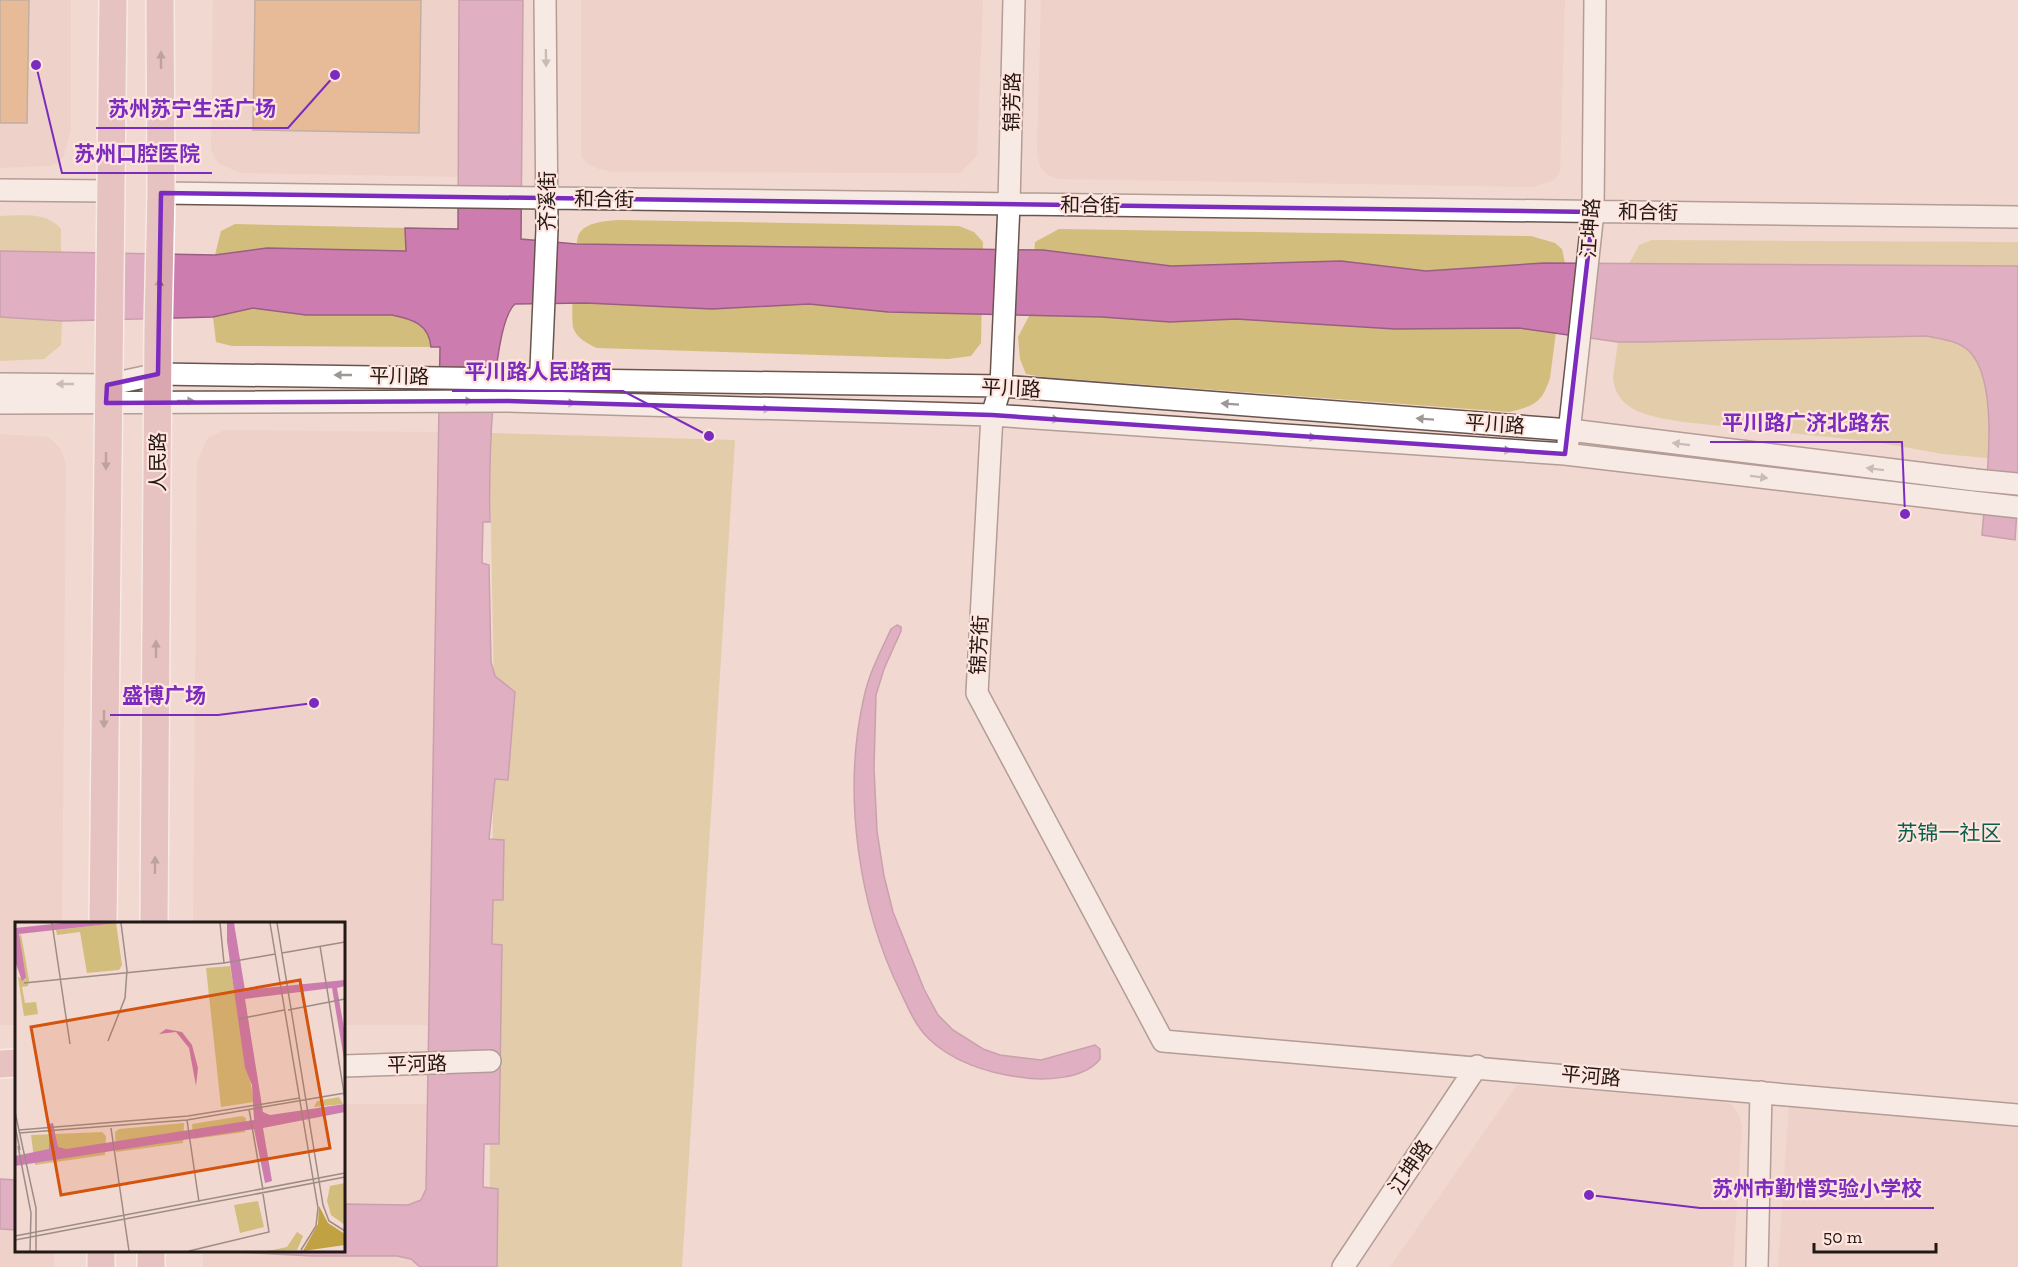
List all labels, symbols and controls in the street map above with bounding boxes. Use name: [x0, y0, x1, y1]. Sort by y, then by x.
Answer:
one-way arrow: [541, 49, 551, 68]
one-way arrow: [156, 50, 165, 69]
street label: 锦芳路: [999, 72, 1025, 132]
callout: 苏州苏宁生活广场: [96, 89, 288, 128]
text: 苏州苏宁生活广场: [108, 96, 276, 121]
callout: 苏州口腔医院: [62, 134, 212, 173]
text: 苏州口腔医院: [74, 141, 200, 166]
street label: 齐溪街: [535, 171, 559, 231]
street label: 和合街: [574, 186, 634, 212]
street label: 和合街: [1060, 192, 1120, 218]
street label: 江坤路: [1576, 197, 1604, 259]
street label: 和合街: [1618, 199, 1678, 225]
one-way arrow: [154, 278, 164, 297]
callout: 平川路人民路西: [452, 352, 623, 391]
text: 平川路人民路西: [465, 359, 612, 384]
street label: 平川路: [369, 363, 429, 389]
one-way arrow: [333, 371, 352, 380]
street label: 平川路: [980, 374, 1042, 402]
one-way arrow: [55, 379, 74, 389]
one-way arrow: [176, 396, 195, 405]
one-way arrow: [455, 396, 474, 406]
one-way arrow: [557, 398, 576, 408]
one-way arrow: [1221, 399, 1240, 408]
callout: 平川路广济北路东: [1710, 403, 1902, 442]
one-way arrow: [752, 404, 771, 413]
street label: 平川路: [1464, 410, 1526, 438]
text: 平川路广济北路东: [1722, 410, 1890, 435]
one-way arrow: [1041, 414, 1060, 424]
one-way arrow: [1415, 414, 1434, 423]
street label: 人民路: [146, 432, 170, 492]
one-way arrow: [1299, 432, 1318, 441]
one-way arrow: [1672, 439, 1691, 449]
one-way arrow: [1493, 445, 1512, 455]
one-way arrow: [101, 452, 111, 471]
one-way arrow: [1865, 464, 1884, 474]
one-way arrow: [1750, 473, 1769, 482]
street label: 锦芳街: [965, 614, 993, 676]
one-way arrow: [151, 640, 161, 659]
callout: 盛博广场: [110, 676, 218, 715]
text: 盛博广场: [122, 683, 206, 708]
one-way arrow: [99, 710, 109, 729]
district label: 苏锦一社区: [1897, 820, 2002, 845]
one-way arrow: [150, 856, 160, 875]
inset map: [15, 922, 345, 1252]
street label: 平河路: [387, 1051, 447, 1077]
street label: 平河路: [1560, 1061, 1622, 1091]
street label: 江坤路: [1383, 1135, 1437, 1199]
callout: 苏州市勤惜实验小学校: [1700, 1169, 1934, 1208]
text: 苏州市勤惜实验小学校: [1712, 1176, 1922, 1201]
scale bar: [1814, 1216, 1936, 1254]
text: 50 m: [1823, 1226, 1863, 1248]

